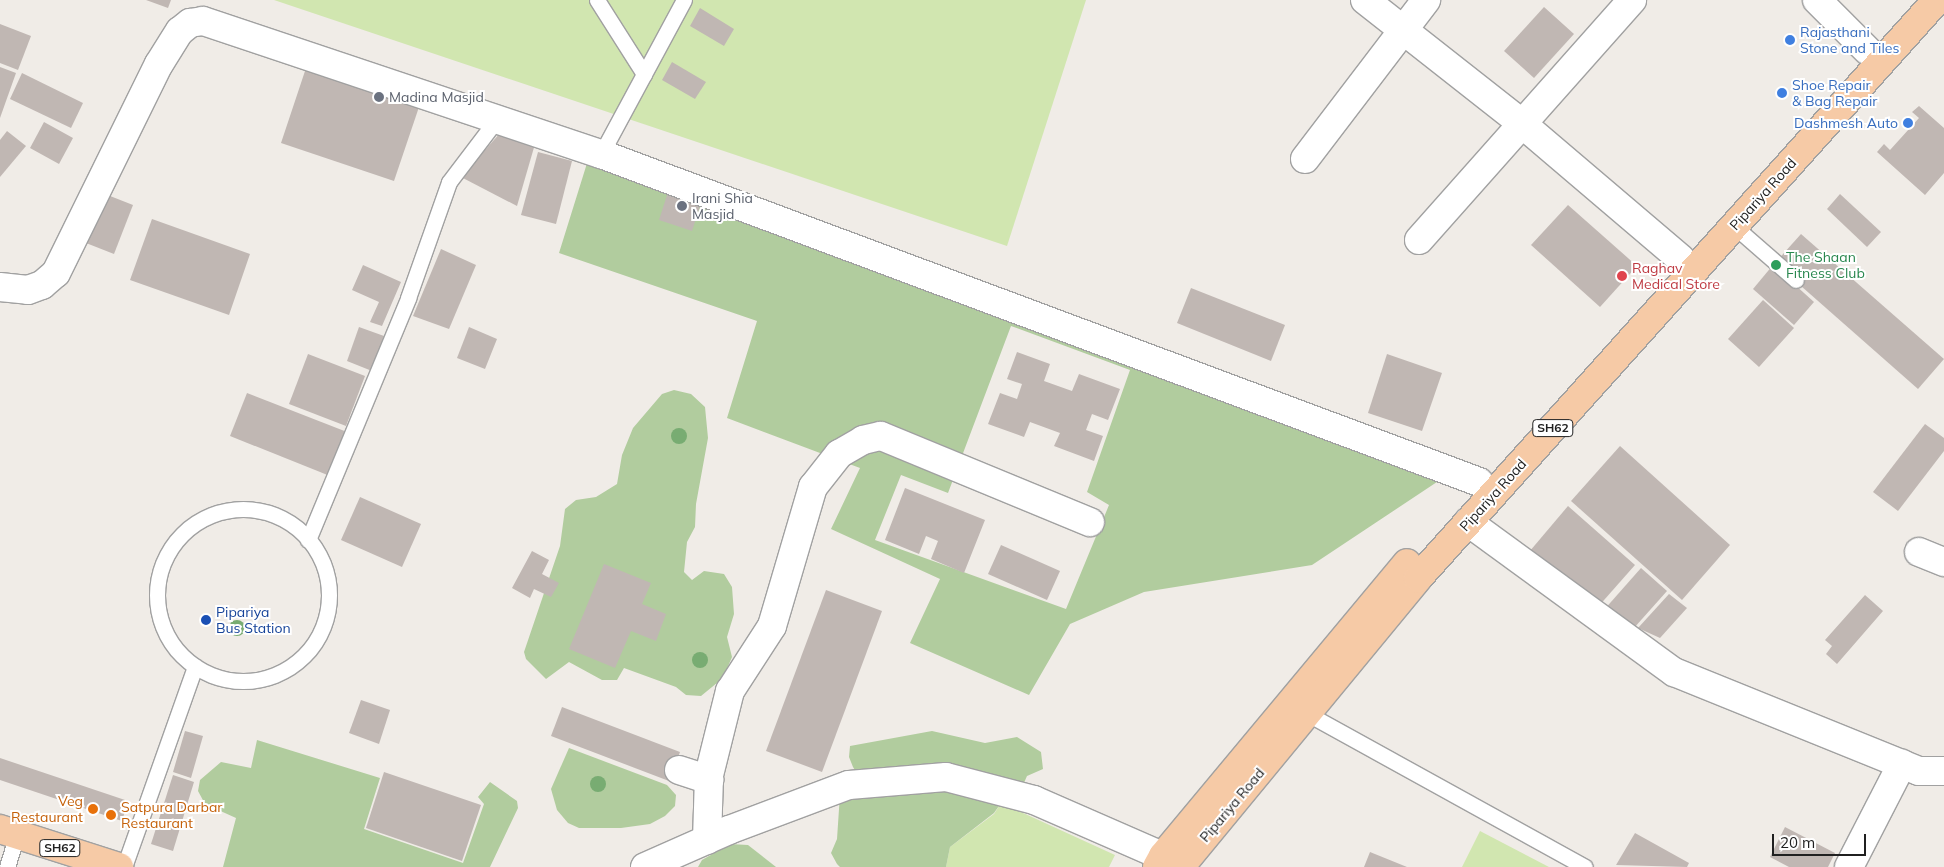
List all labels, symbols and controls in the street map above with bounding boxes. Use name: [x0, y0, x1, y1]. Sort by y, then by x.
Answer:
place label: Rajasthani Stone and Tiles: [1800, 24, 1899, 56]
marker: Rajasthani Stone and Tiles: [1784, 34, 1796, 46]
place label: Shoe Repair & Bag Repair: [1792, 77, 1877, 110]
marker: Shoe Repair & Bag Repair: [1776, 87, 1788, 99]
place label: Madina Masjid: [389, 89, 484, 105]
marker: Madina Masjid: [373, 91, 385, 103]
place label: Dashmesh Auto: [1794, 115, 1898, 131]
marker: Dashmesh Auto: [1902, 117, 1914, 129]
street label: Pipariya Road: [1726, 154, 1800, 234]
place label: Irani Shia Masjid: [692, 190, 753, 222]
marker: Irani Shia Masjid: [676, 200, 688, 212]
place label: The Shaan Fitness Club: [1786, 249, 1865, 282]
marker: The Shaan Fitness Club: [1770, 259, 1782, 271]
place label: Raghav Medical Store: [1632, 260, 1720, 292]
marker: Raghav Medical Store: [1616, 270, 1628, 282]
road number: SH62: [1532, 418, 1574, 438]
street label: Pipariya Road: [1456, 455, 1530, 535]
place label: Pipariya Bus Station: [216, 604, 291, 636]
marker: Pipariya Bus Station: [200, 614, 212, 626]
street label: Pipariya Road: [1196, 765, 1268, 845]
place label: Veg Restaurant: [11, 793, 83, 826]
place label: Satpura Darbar Restaurant: [121, 799, 222, 832]
marker: Veg Restaurant: [87, 803, 99, 815]
marker: Satpura Darbar Restaurant: [105, 809, 117, 821]
scale bar: [1774, 824, 1868, 856]
text: 20 m: [1780, 833, 1815, 852]
road number: SH62: [39, 838, 81, 858]

